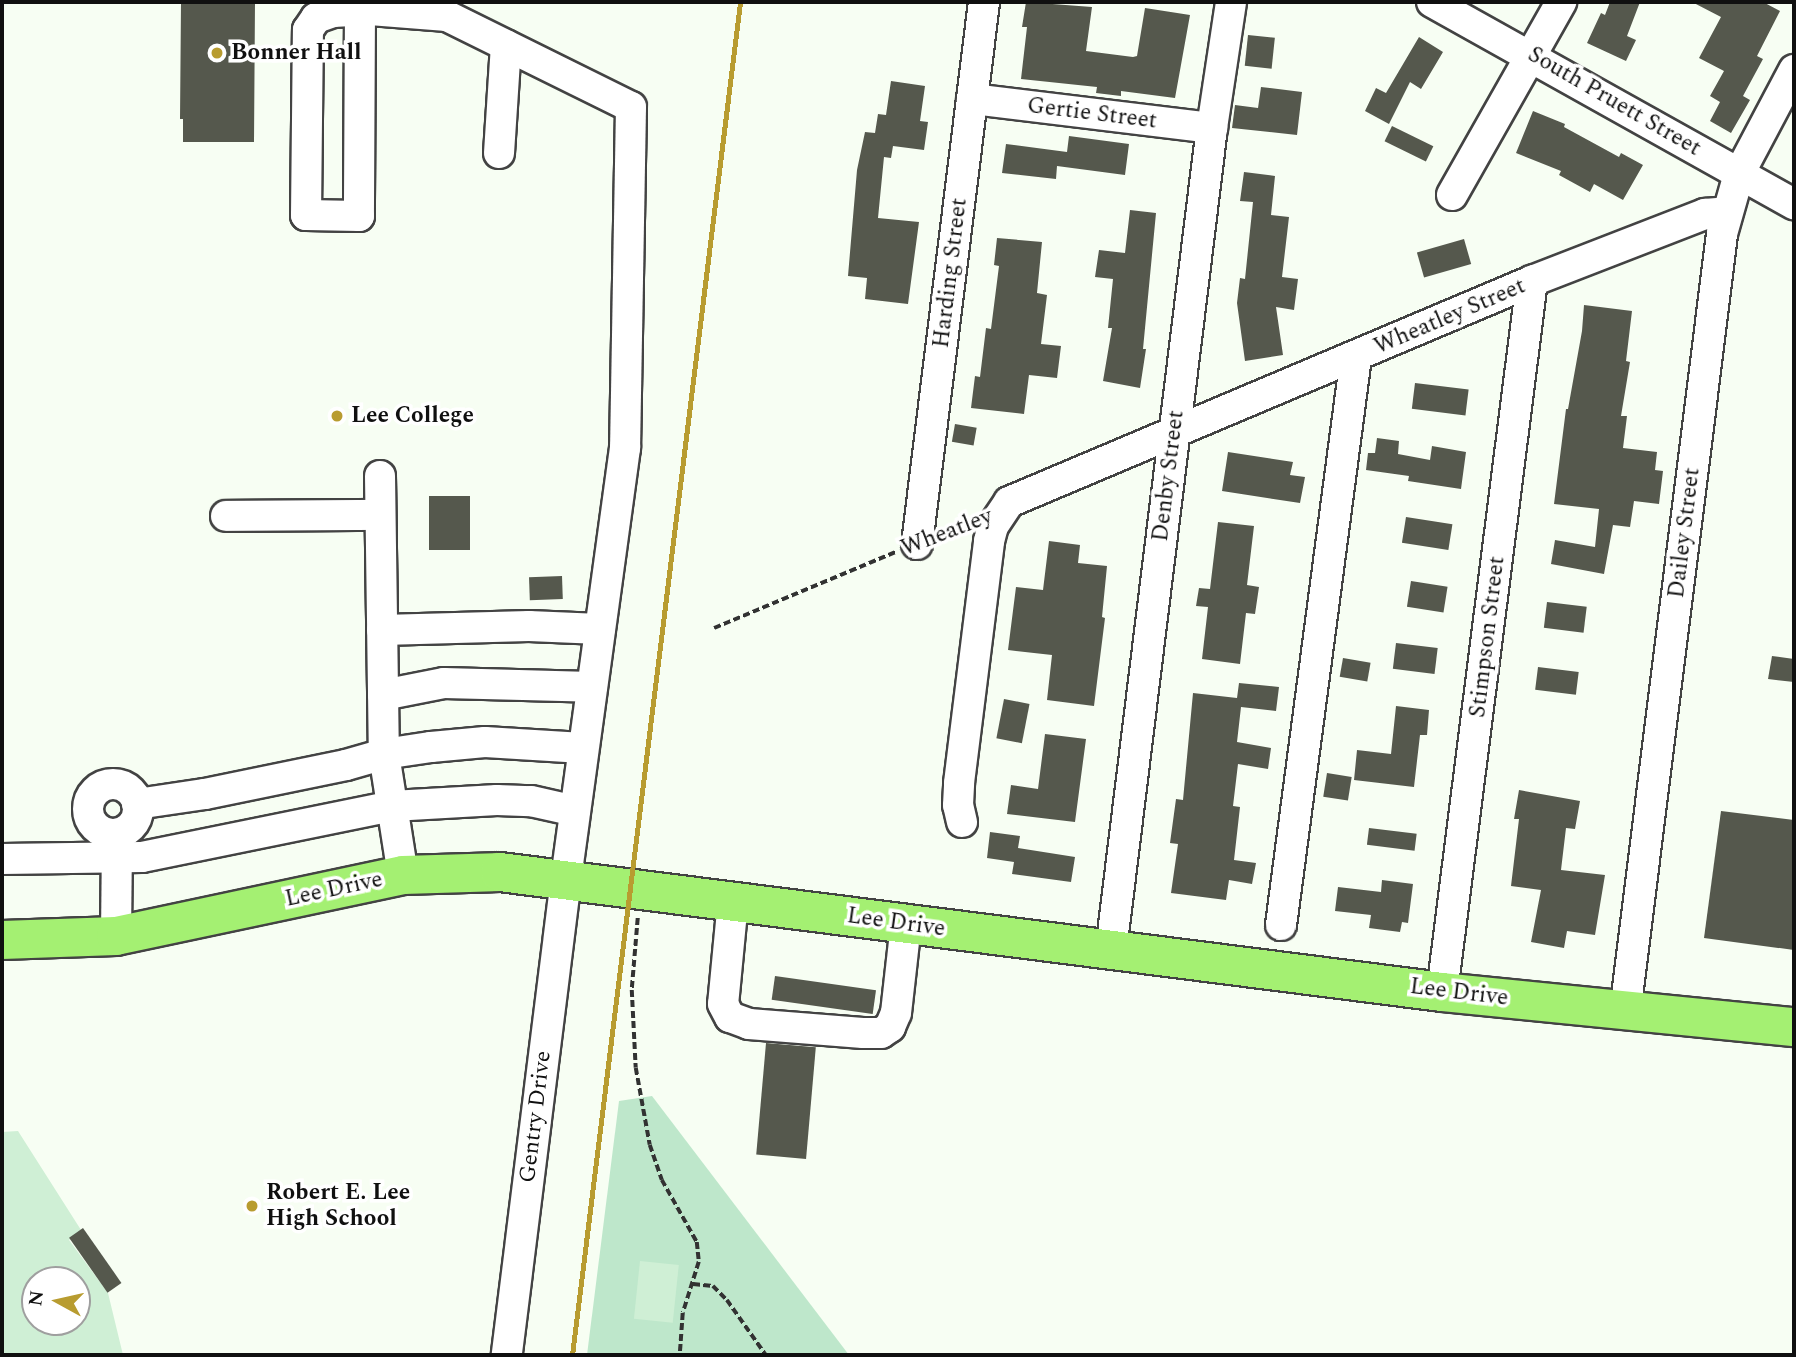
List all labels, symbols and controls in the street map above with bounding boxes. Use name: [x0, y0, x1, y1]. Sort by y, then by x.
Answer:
place label: Bonner Hall: [231, 39, 362, 67]
street label: South Pruett Street: [1523, 41, 1705, 163]
marker: Bonner Hall: [209, 45, 225, 61]
street label: Gertie Street: [1026, 92, 1158, 136]
street label: Harding Street: [928, 196, 974, 350]
street label: Wheatley Street: [1370, 273, 1530, 361]
place label: Lee College: [351, 402, 474, 430]
marker: Lee College: [329, 408, 345, 424]
street label: Denby Street: [1147, 409, 1191, 543]
street label: Dailey Street: [1663, 466, 1707, 600]
street label: Wheatley: [897, 503, 997, 563]
street label: Stimpson Street: [1464, 555, 1512, 719]
street label: Lee Drive: [283, 866, 385, 914]
street label: Lee Drive: [845, 902, 947, 944]
street label: Lee Drive: [1408, 973, 1510, 1013]
street label: Gentry Drive: [514, 1049, 558, 1185]
place label: Robert E. Lee High School: [266, 1179, 410, 1233]
marker: Robert E. Lee High School: [244, 1198, 260, 1214]
north arrow: [21, 1266, 91, 1336]
text: N: [21, 1289, 52, 1308]

